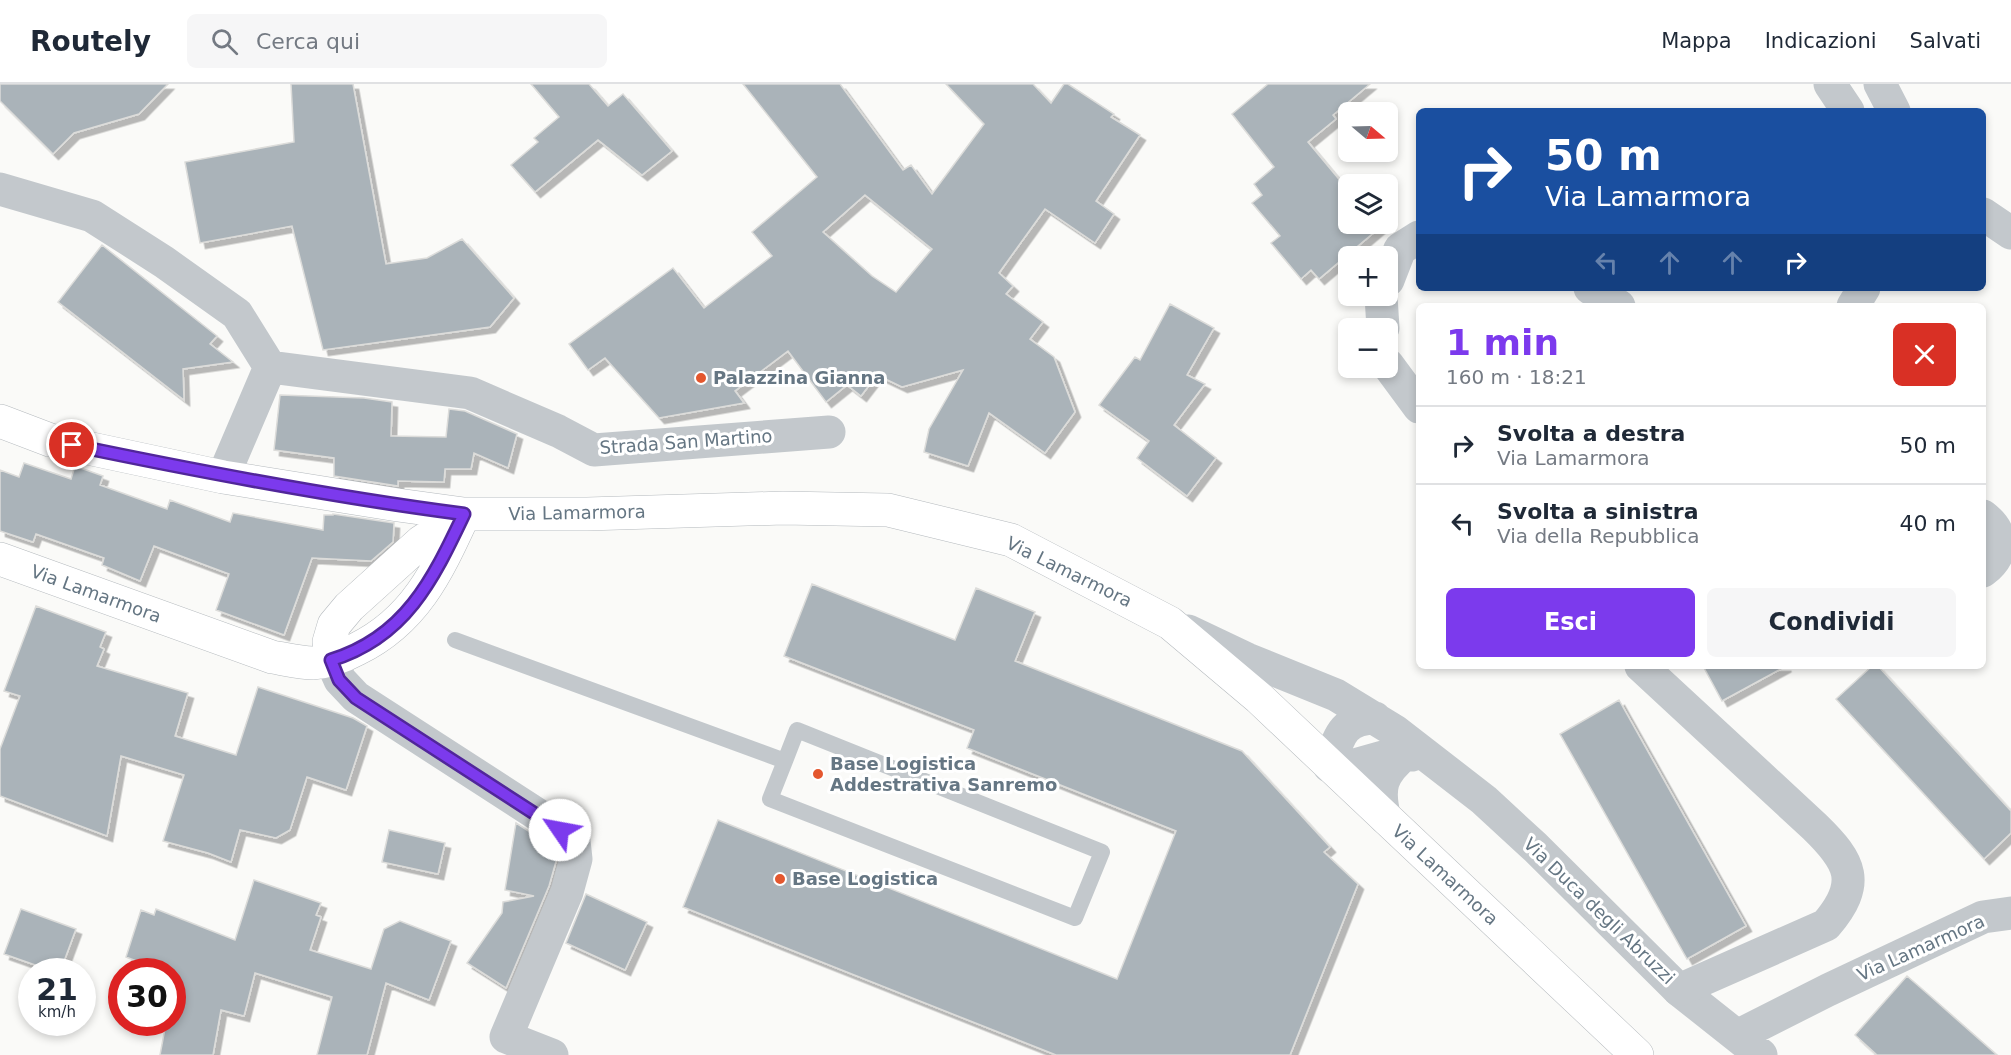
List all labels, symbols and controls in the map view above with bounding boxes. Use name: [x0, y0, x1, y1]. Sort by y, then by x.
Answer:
search box: [187, 14, 607, 68]
text: Routely: [30, 25, 151, 58]
icon: search: [208, 25, 241, 58]
text: Cerca qui: [256, 29, 360, 54]
text: Mappa: [1661, 29, 1732, 53]
text: Indicazioni: [1765, 29, 1877, 53]
text: Salvati: [1910, 29, 1981, 53]
north arrow: [1338, 102, 1398, 162]
map controls: [1338, 102, 1398, 378]
text: 50 m: [1545, 131, 1662, 180]
icon: right: [1446, 132, 1524, 210]
button: layers: [1338, 174, 1398, 234]
text: Via Lamarmora: [1545, 181, 1751, 212]
button: +: [1338, 246, 1398, 306]
icon: left: [1590, 246, 1623, 279]
icon: ahead: [1653, 246, 1686, 279]
icon: ahead: [1716, 246, 1749, 279]
icon: right: [1779, 246, 1812, 279]
button: −: [1338, 318, 1398, 378]
text: 1 min: [1446, 322, 1559, 363]
button: close: [1893, 323, 1956, 386]
text: 160 m · 18:21: [1446, 365, 1587, 389]
place label: Palazzina Gianna: [713, 367, 885, 388]
marker: Palazzina Gianna: [694, 371, 708, 385]
pin: [46, 419, 97, 470]
text: Svolta a destra: [1497, 421, 1685, 446]
street label: Strada San Martino: [599, 425, 773, 458]
icon: arrive: [55, 428, 88, 461]
icon: right: [1446, 429, 1479, 462]
text: 50 m: [1900, 433, 1956, 458]
text: Via Lamarmora: [1497, 446, 1650, 470]
text: Svolta a sinistra: [1497, 499, 1699, 524]
street label: Via Lamarmora: [508, 501, 646, 524]
icon: left: [1446, 507, 1479, 540]
text: 40 m: [1900, 511, 1956, 536]
text: Via della Repubblica: [1497, 524, 1700, 548]
street label: Via Lamarmora: [1003, 532, 1136, 611]
street label: Via Lamarmora: [28, 560, 164, 627]
button: Esci: [1446, 588, 1695, 657]
button: Condividi: [1707, 588, 1956, 657]
place label: Base Logistica Addestrativa Sanremo: [830, 753, 1057, 795]
marker: Base Logistica Addestrativa Sanremo: [811, 767, 825, 781]
position arrow: [528, 798, 592, 862]
street label: Via Lamarmora: [1388, 820, 1503, 929]
street label: Via Duca degli Abruzzi: [1520, 833, 1679, 988]
place label: Base Logistica: [792, 868, 938, 889]
marker: Base Logistica: [773, 872, 787, 886]
street label: Via Lamarmora: [1854, 910, 1988, 985]
speed limit sign: 30: [108, 958, 186, 1036]
text: 21: [36, 972, 78, 1007]
text: km/h: [38, 1003, 76, 1021]

